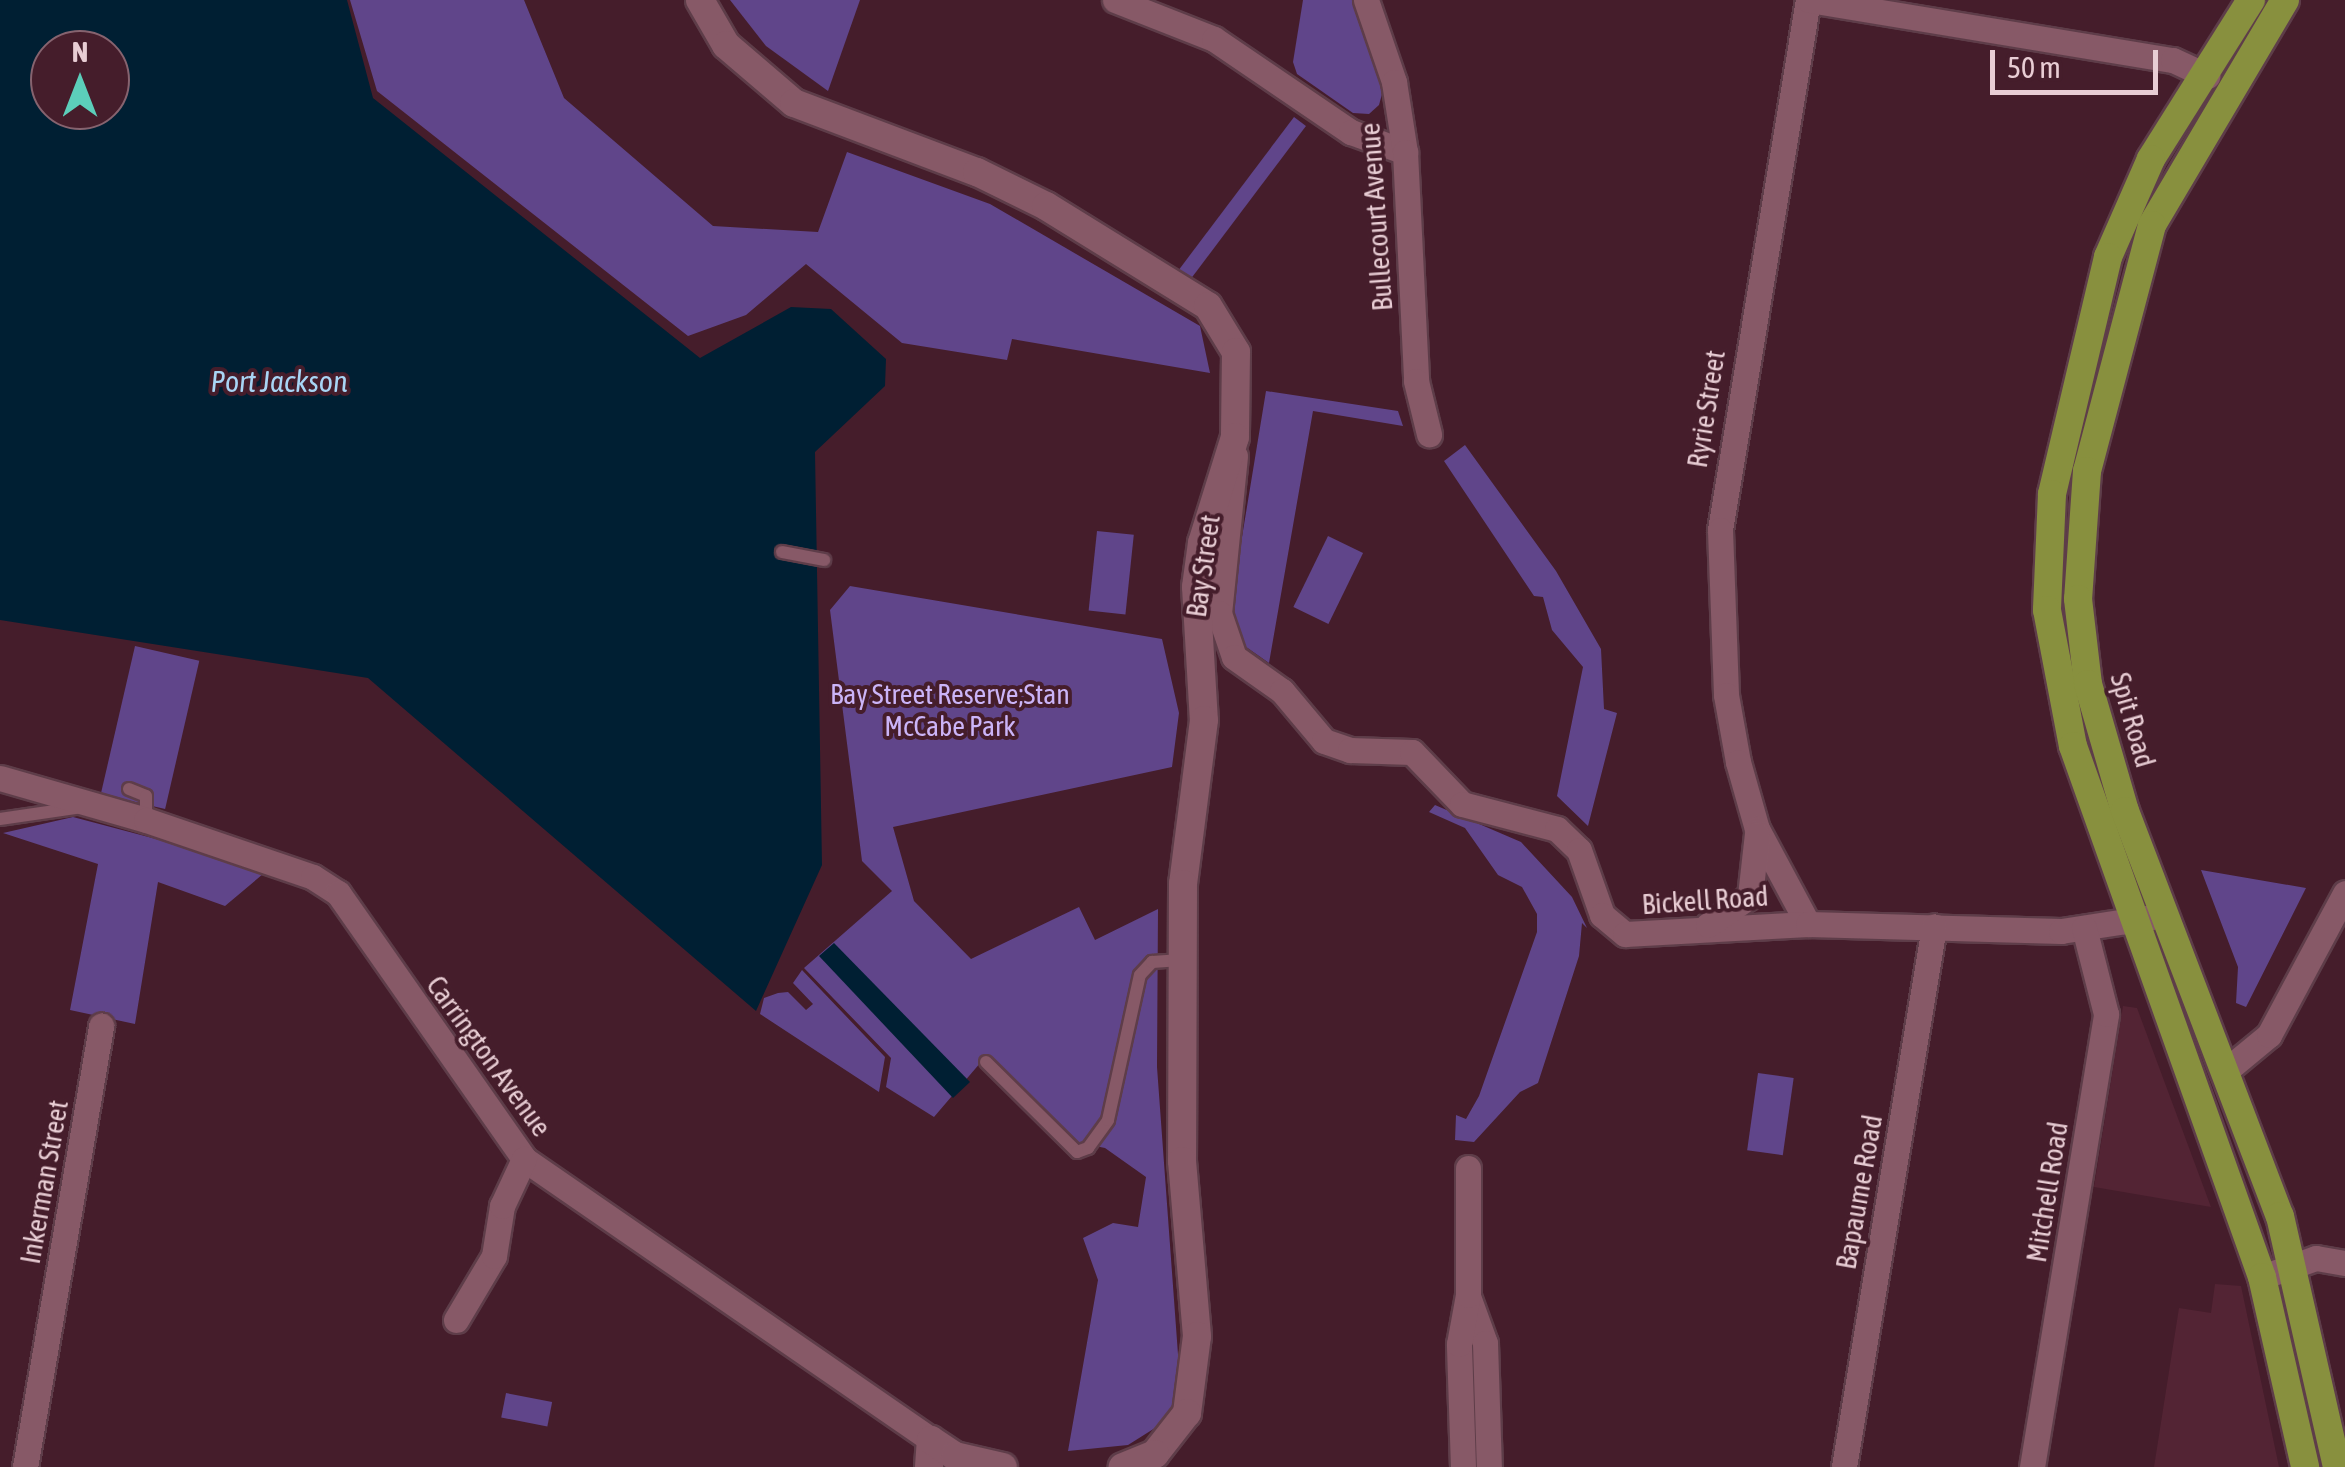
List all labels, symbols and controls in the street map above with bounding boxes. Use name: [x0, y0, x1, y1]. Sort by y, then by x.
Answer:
north arrow: [30, 30, 130, 130]
scale bar: [1995, 30, 2162, 92]
text: N: [72, 36, 88, 68]
text: 50 m: [2007, 50, 2061, 84]
street label: Bullecourt Avenue: [1353, 122, 1399, 312]
street label: Ryrie Street: [1680, 348, 1732, 470]
water label: Port Jackson: [211, 363, 347, 399]
street label: Bay Street: [1179, 513, 1227, 619]
street label: Spit Road: [2104, 669, 2162, 771]
park label: Bay Street Reserve;Stan McCabe Park: [830, 677, 1070, 743]
street label: Bickell Road: [1641, 879, 1769, 921]
street label: Carrington Avenue: [420, 969, 558, 1143]
street label: Inkerman Street: [13, 1098, 75, 1266]
street label: Bapaume Road: [1829, 1112, 1889, 1272]
street label: Mitchell Road: [2019, 1119, 2075, 1265]

